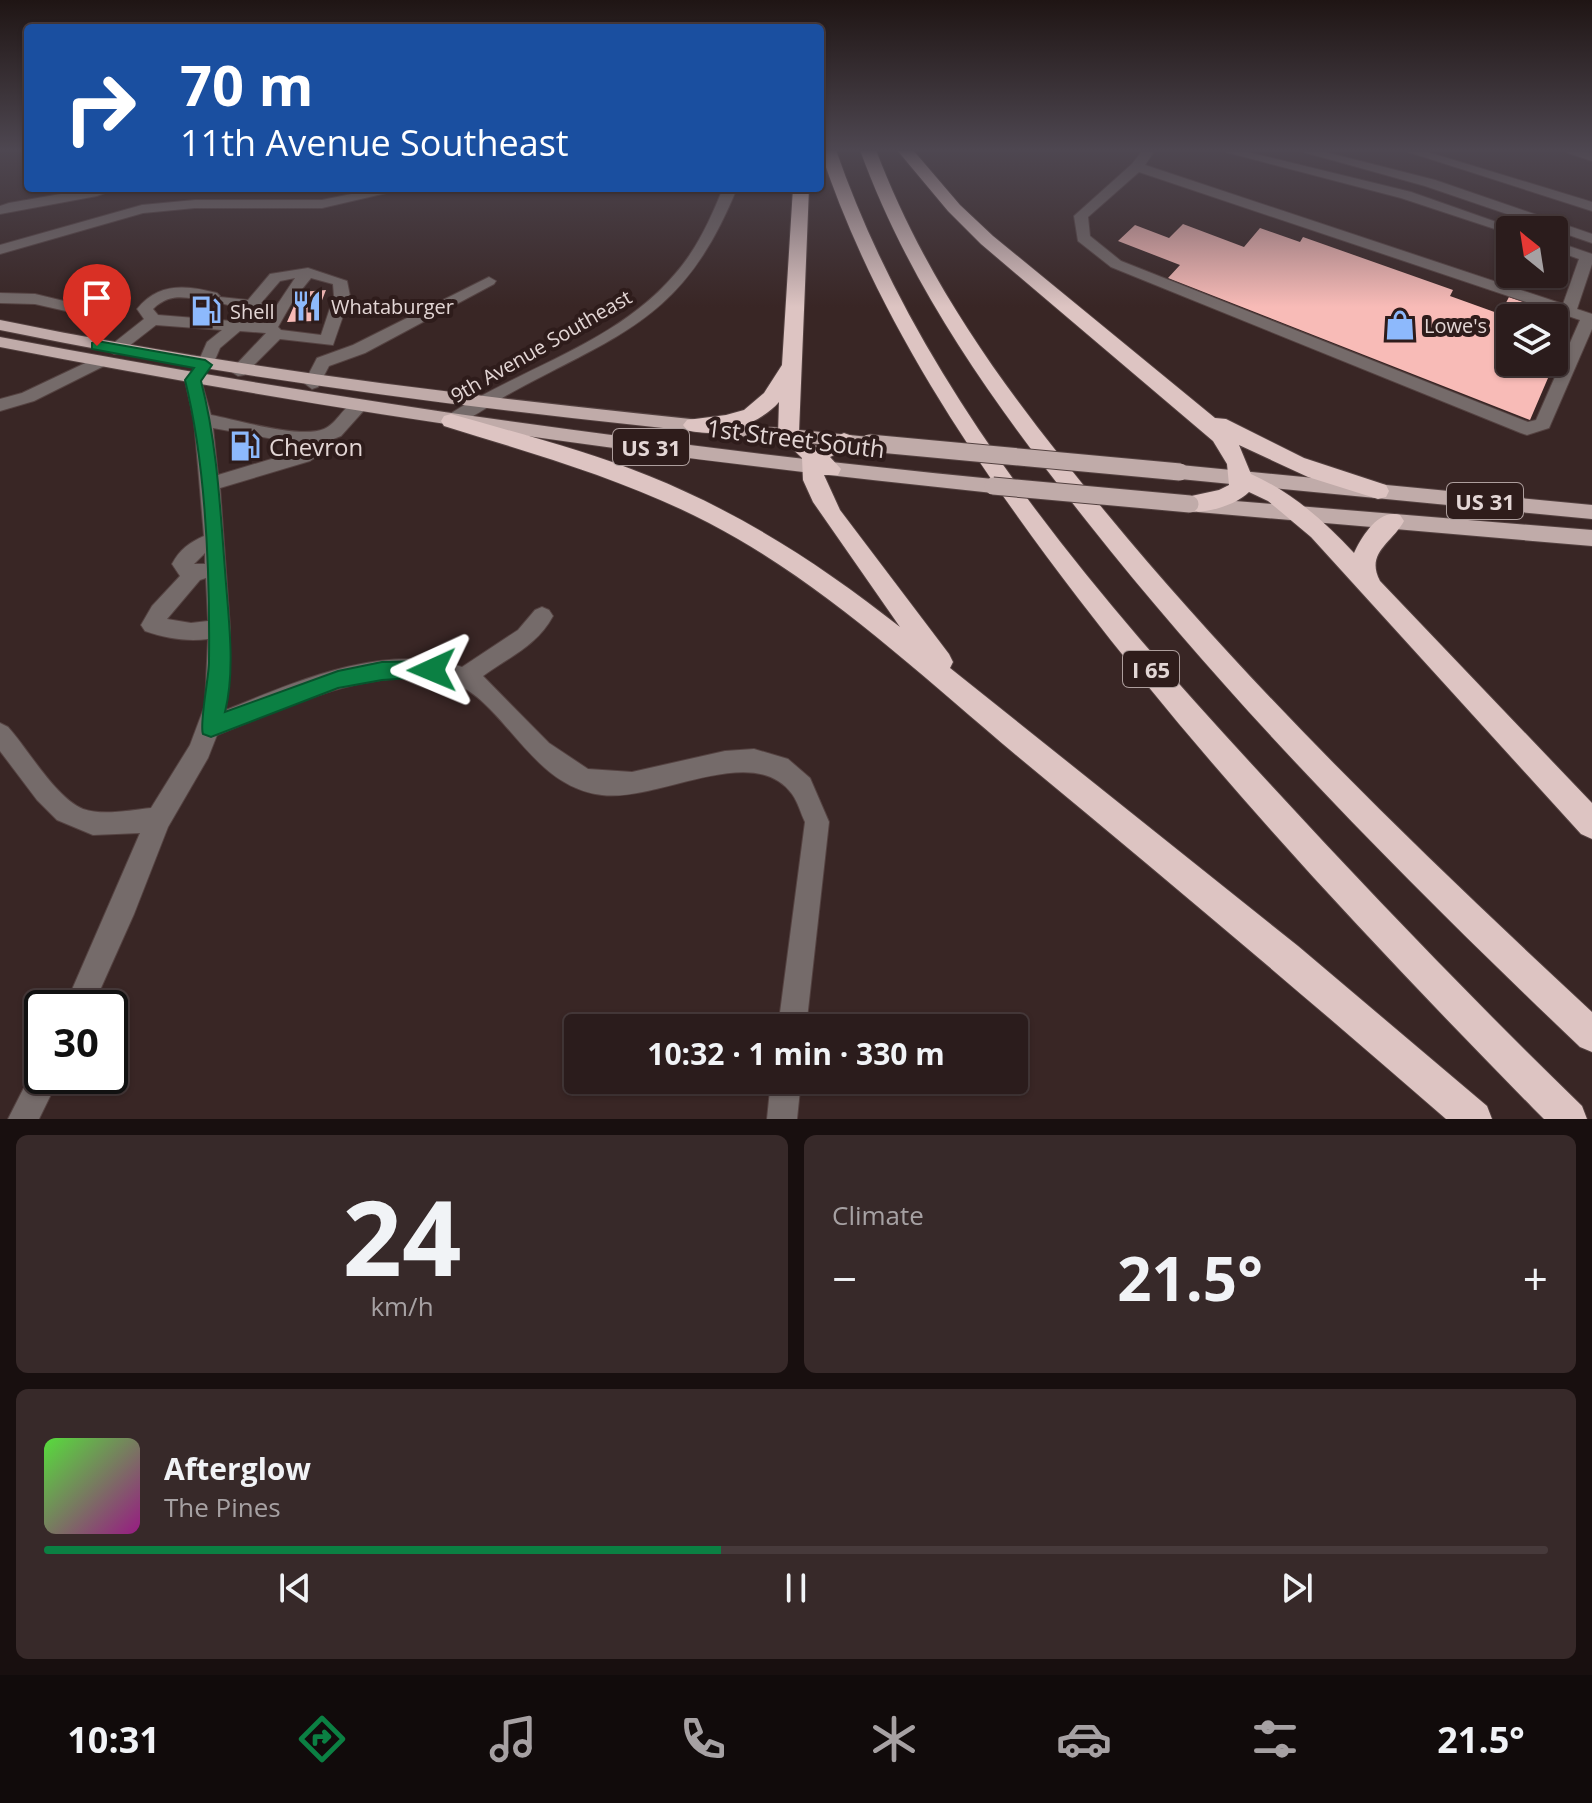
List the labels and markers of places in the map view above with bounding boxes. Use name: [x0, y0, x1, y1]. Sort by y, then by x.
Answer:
pin: [63, 264, 131, 346]
restaurant icon: Whataburger: [290, 289, 324, 323]
place label: Whataburger: [331, 293, 454, 320]
fuel station icon: Shell: [189, 294, 223, 328]
place label: Shell: [230, 298, 275, 325]
shop icon: Lowe's: [1383, 308, 1417, 342]
place label: Lowe's: [1424, 312, 1487, 339]
fuel station icon: Chevron: [228, 429, 262, 463]
place label: Chevron: [269, 430, 363, 463]

